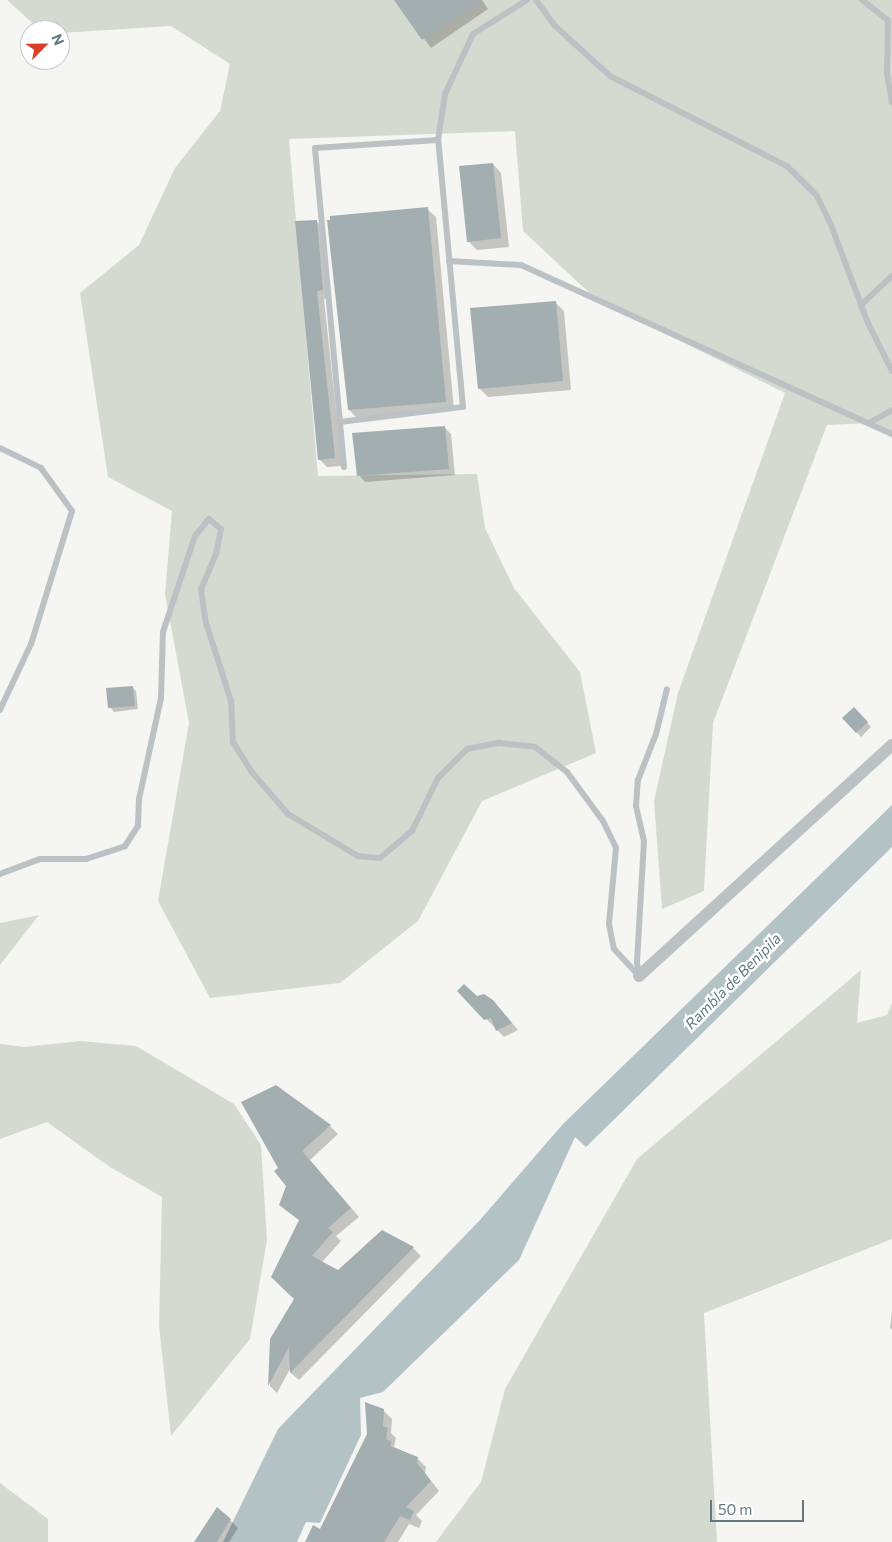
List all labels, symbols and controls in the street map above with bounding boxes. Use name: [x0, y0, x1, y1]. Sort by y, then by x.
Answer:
north arrow: [20, 20, 70, 70]
text: N: [48, 31, 68, 47]
water label: Rambla de Benipila: [681, 929, 785, 1033]
scale bar: [712, 1490, 806, 1522]
text: 50 m: [718, 1500, 752, 1518]

